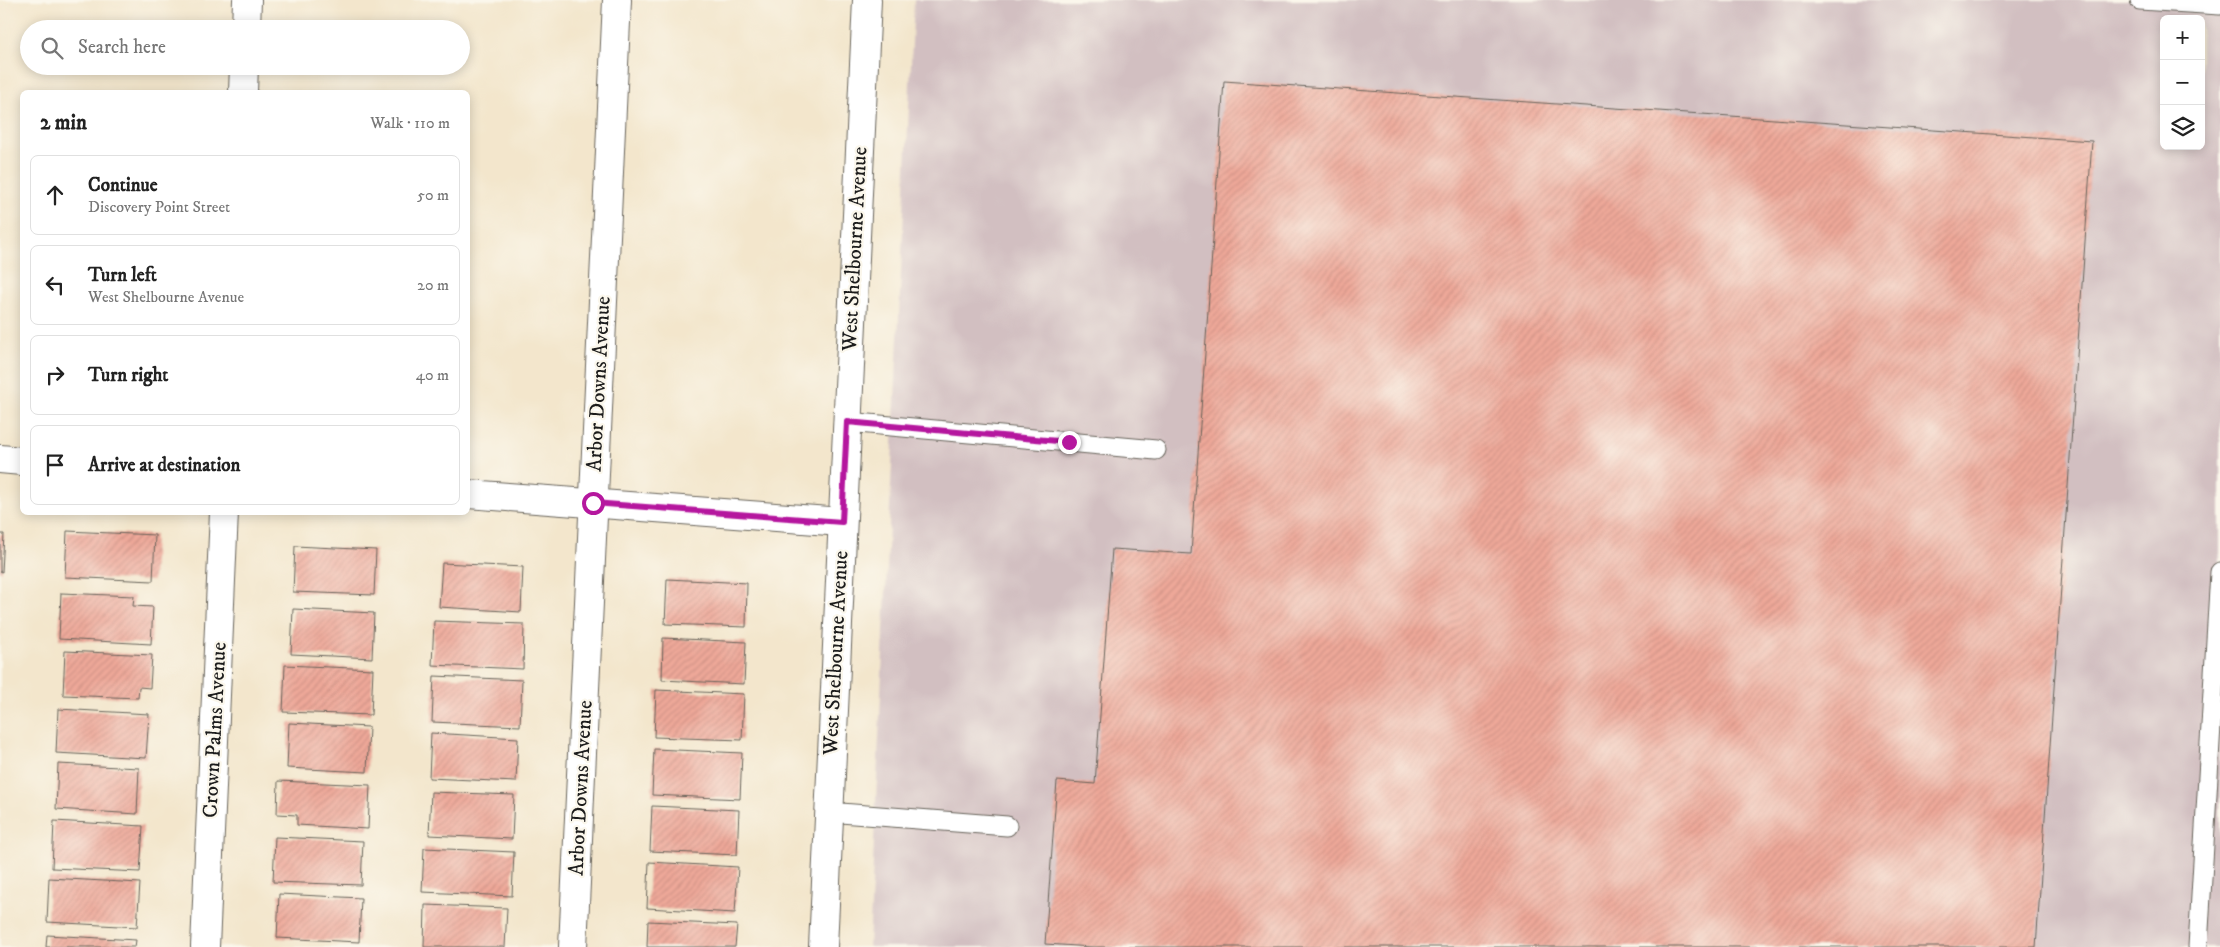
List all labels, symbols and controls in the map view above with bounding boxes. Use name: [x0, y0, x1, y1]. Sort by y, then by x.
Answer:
map controls: [2160, 15, 2205, 150]
button: +: [2160, 15, 2205, 60]
search box: [20, 20, 470, 75]
icon: search: [38, 34, 66, 62]
text: Search here: [78, 36, 166, 59]
button: −: [2160, 60, 2205, 105]
button: layers: [2160, 105, 2205, 150]
text: 2 min: [40, 110, 87, 136]
text: Walk · 110 m: [370, 113, 450, 133]
street label: West Shelbourne Avenue: [837, 146, 873, 353]
text: Continue: [88, 174, 158, 197]
icon: ahead: [41, 181, 69, 209]
text: 50 m: [417, 185, 449, 205]
text: Discovery Point Street: [88, 197, 230, 217]
text: Turn left: [88, 264, 157, 287]
icon: left: [41, 271, 69, 299]
text: 20 m: [417, 275, 449, 295]
text: West Shelbourne Avenue: [88, 287, 244, 307]
street label: Arbor Downs Avenue: [581, 295, 617, 472]
icon: right: [41, 361, 69, 389]
text: Turn right: [88, 364, 168, 387]
text: 40 m: [416, 365, 449, 385]
route end: [1058, 431, 1081, 454]
icon: arrive: [41, 451, 69, 479]
text: Arrive at destination: [88, 454, 240, 477]
route start: [582, 492, 605, 515]
street label: West Shelbourne Avenue: [818, 550, 854, 757]
street label: Crown Palms Avenue: [197, 641, 233, 819]
street label: Arbor Downs Avenue: [563, 699, 599, 876]

